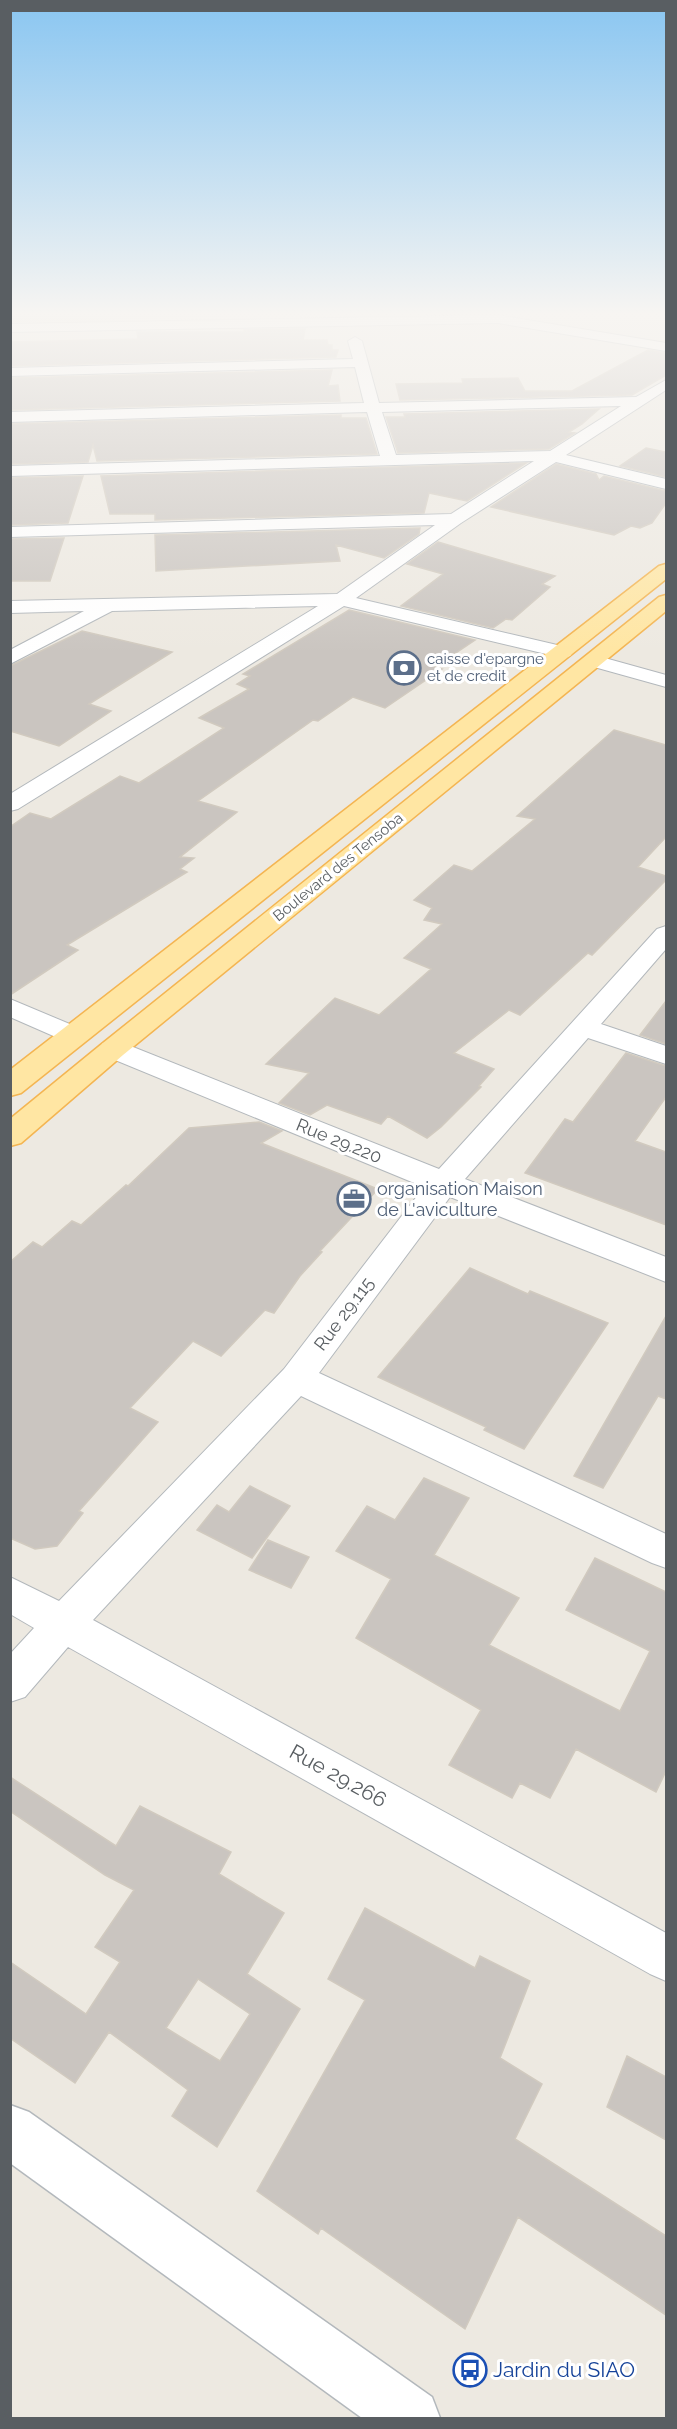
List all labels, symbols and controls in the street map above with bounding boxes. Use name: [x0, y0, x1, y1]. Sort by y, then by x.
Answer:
bank icon: caisse d'epargne et de credit: [386, 650, 422, 686]
place label: caisse d'epargne et de credit: [427, 650, 544, 685]
street label: Boulevard des Tensoba: [269, 809, 407, 925]
street label: Rue 29.220: [293, 1114, 385, 1167]
place label: organisation Maison de L'aviculture: [377, 1178, 543, 1220]
office icon: organisation Maison de L'aviculture: [336, 1181, 372, 1217]
street label: Rue 29.115: [309, 1273, 378, 1354]
street label: Rue 29.266: [285, 1739, 391, 1812]
bus stop icon: Jardin du SIAO: [452, 2352, 488, 2388]
place label: Jardin du SIAO: [493, 2357, 635, 2382]

